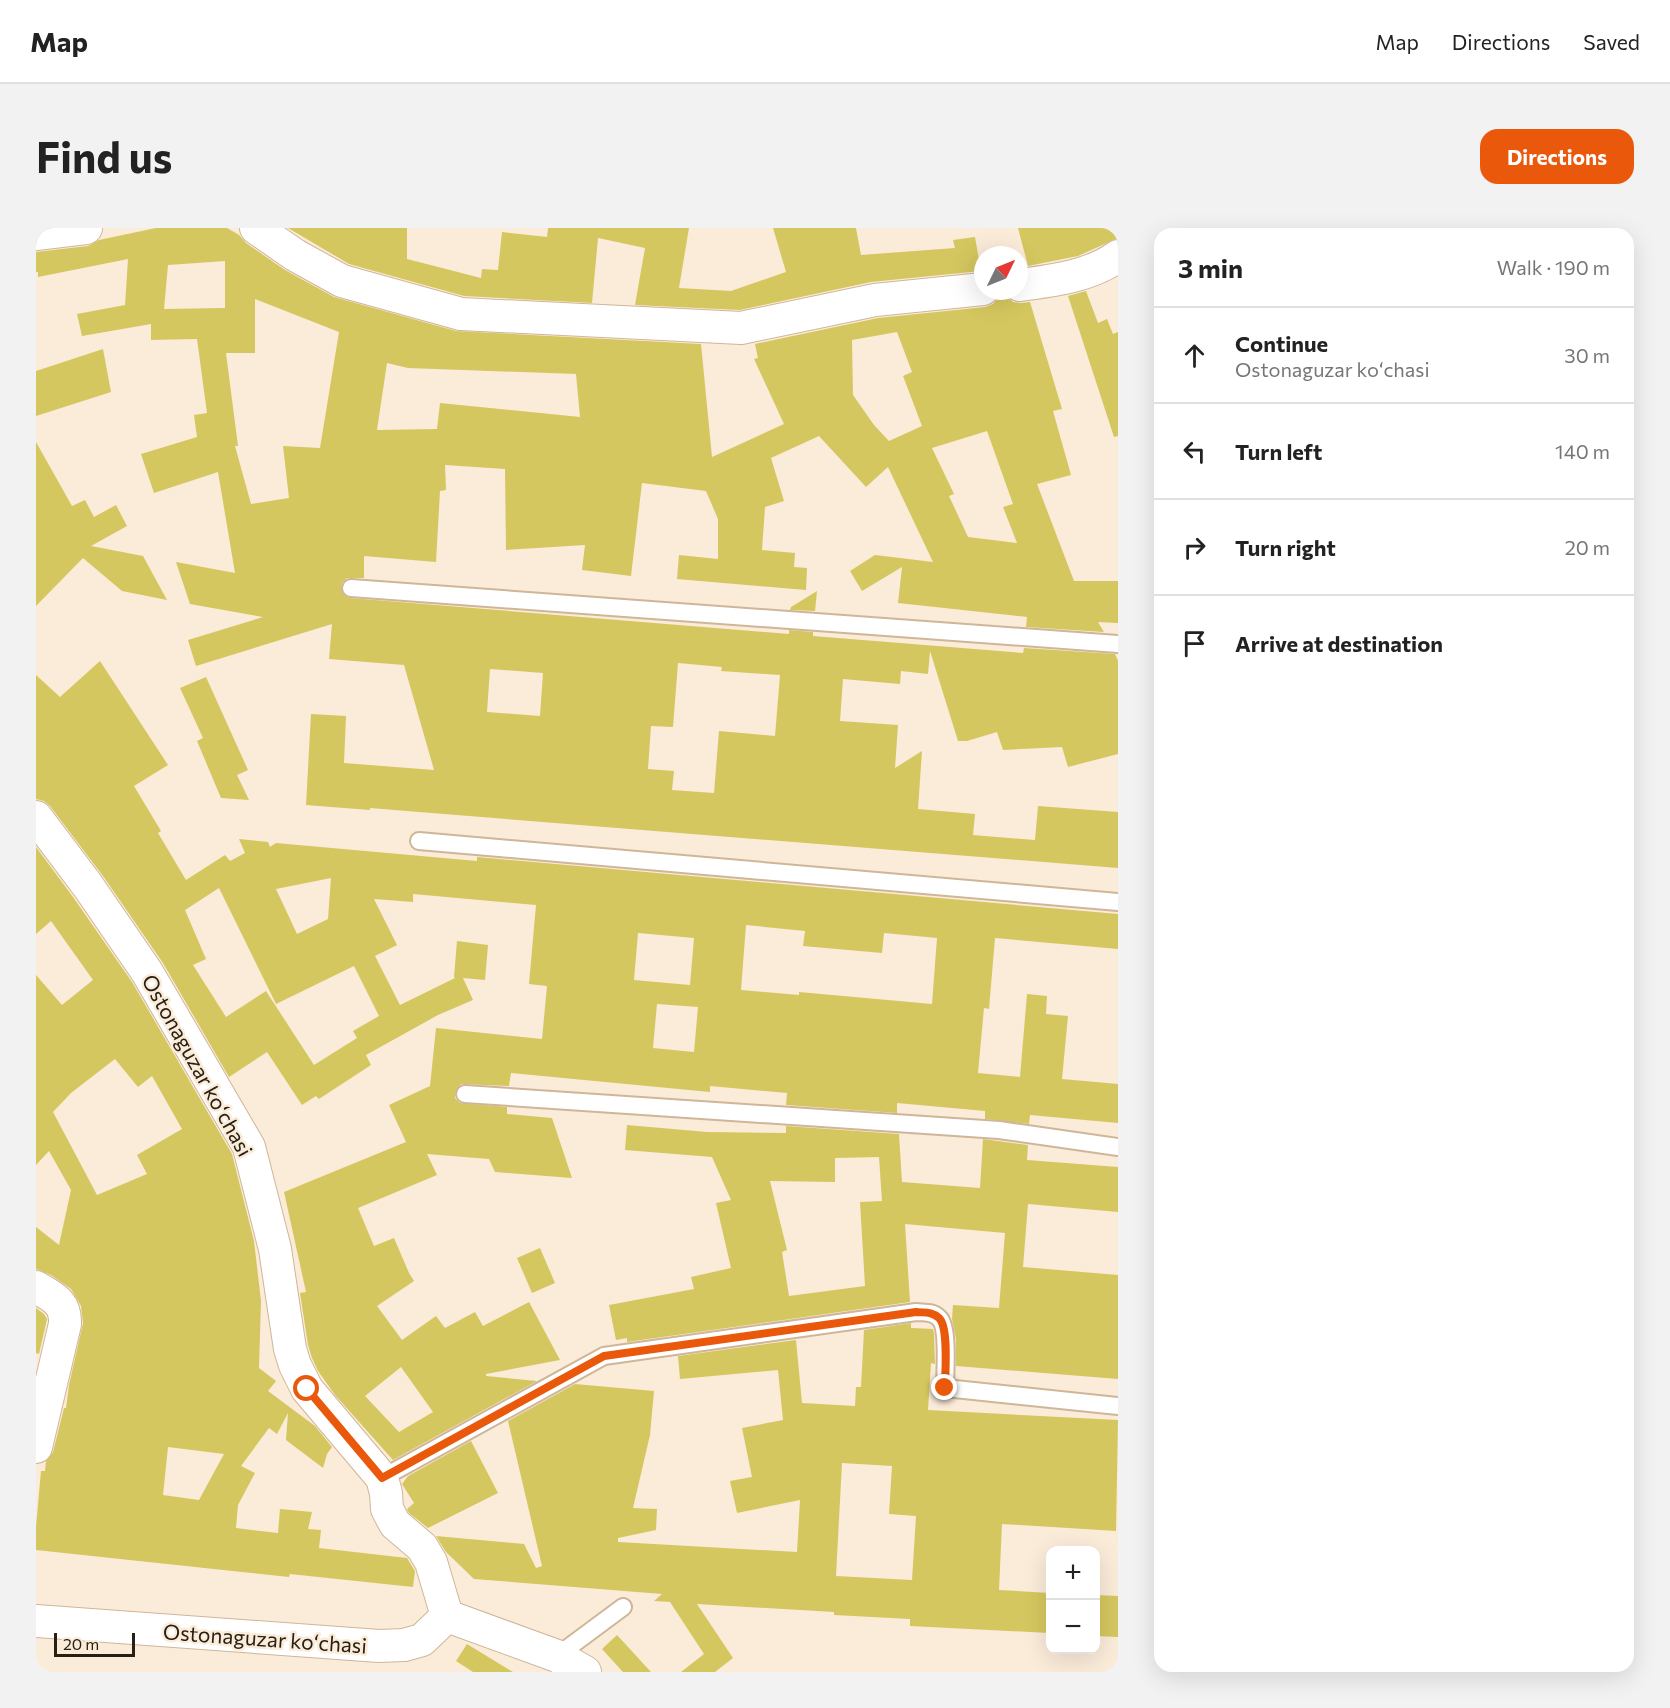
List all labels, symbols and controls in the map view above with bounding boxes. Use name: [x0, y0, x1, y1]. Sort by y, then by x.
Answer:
text: Map: [30, 24, 88, 58]
text: Map: [1376, 29, 1419, 54]
text: Directions: [1452, 29, 1550, 54]
text: Saved: [1583, 29, 1640, 54]
button: Directions: [1480, 129, 1634, 184]
text: Find us: [36, 130, 172, 182]
north arrow: [974, 246, 1028, 300]
text: 3 min: [1178, 252, 1243, 283]
text: Walk · 190 m: [1497, 255, 1610, 279]
text: Continue: [1235, 330, 1328, 357]
icon: ahead: [1178, 339, 1211, 372]
text: 30 m: [1564, 343, 1610, 367]
text: Ostonaguzar koʻchasi: [1235, 357, 1430, 381]
icon: left: [1178, 435, 1211, 468]
text: Turn left: [1235, 438, 1322, 465]
text: 140 m: [1555, 439, 1610, 463]
icon: right: [1178, 531, 1211, 564]
text: Turn right: [1235, 534, 1336, 561]
text: 20 m: [1565, 535, 1610, 559]
icon: arrive: [1178, 627, 1211, 660]
text: Arrive at destination: [1235, 630, 1443, 657]
street label: Ostonaguzar koʻchasi: [138, 970, 258, 1160]
route end: [931, 1374, 957, 1400]
route start: [293, 1375, 319, 1401]
map controls: [1046, 1546, 1100, 1654]
button: +: [1046, 1546, 1100, 1600]
button: −: [1046, 1600, 1100, 1654]
street label: Ostonaguzar koʻchasi: [162, 1618, 368, 1658]
scale bar: [54, 1630, 135, 1658]
text: 20 m: [63, 1634, 99, 1653]

